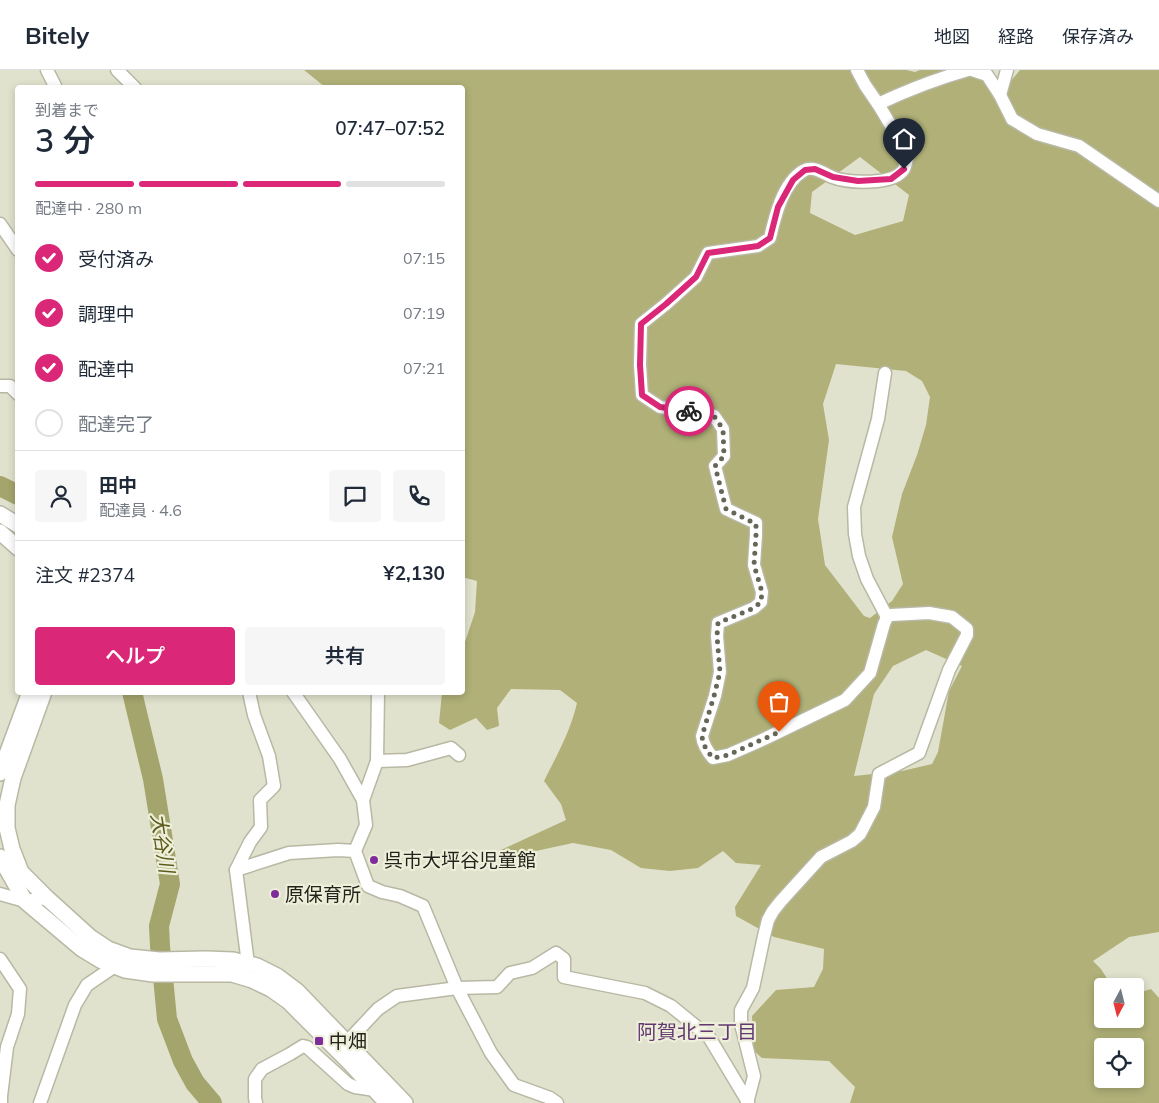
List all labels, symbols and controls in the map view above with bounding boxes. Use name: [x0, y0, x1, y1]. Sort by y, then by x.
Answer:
text: Bitely: [25, 20, 89, 50]
text: 地図: [934, 25, 970, 48]
text: 経路: [998, 25, 1034, 48]
text: 保存済み: [1062, 25, 1134, 48]
text: 到着まで: [35, 100, 99, 120]
text: 07:47–07:52: [335, 116, 445, 140]
pin: [883, 118, 925, 169]
text: 3 分: [35, 120, 95, 160]
icon: home: [890, 125, 918, 153]
text: 配達中 · 280 m: [35, 198, 142, 218]
icon: check: [35, 244, 63, 272]
text: 受付済み: [78, 247, 154, 271]
text: 07:15: [403, 248, 445, 268]
icon: check: [35, 299, 63, 327]
text: 調理中: [78, 302, 135, 326]
text: 07:19: [403, 303, 445, 323]
icon: check: [35, 354, 63, 382]
text: 配達中: [78, 357, 135, 381]
text: 07:21: [403, 358, 445, 378]
courier: [664, 386, 714, 436]
icon: bike: [675, 397, 703, 425]
text: 配達完了: [78, 412, 154, 436]
button: person: [35, 470, 87, 522]
button: chat: [329, 470, 381, 522]
button: phone: [393, 470, 445, 522]
text: 田中: [99, 473, 137, 497]
text: 配達員 · 4.6: [99, 500, 182, 520]
text: ¥2,130: [383, 561, 445, 585]
text: 注文 #2374: [35, 563, 135, 587]
button: ヘルプ: [35, 627, 235, 685]
button: 共有: [245, 627, 445, 685]
pin: [758, 681, 800, 732]
icon: bag: [765, 688, 793, 716]
water label: 大谷川: [146, 811, 180, 877]
place label: 呉市大坪谷児童館: [384, 848, 536, 872]
marker: 呉市大坪谷児童館: [368, 854, 380, 866]
place label: 原保育所: [285, 882, 361, 906]
marker: 原保育所: [269, 888, 281, 900]
north arrow: [1094, 978, 1144, 1028]
map controls: [1094, 978, 1144, 1088]
district label: 阿賀北三丁目: [637, 1019, 757, 1044]
place label: 中畑: [329, 1029, 367, 1053]
marker: 中畑: [313, 1035, 325, 1047]
button: locate: [1094, 1038, 1144, 1088]

